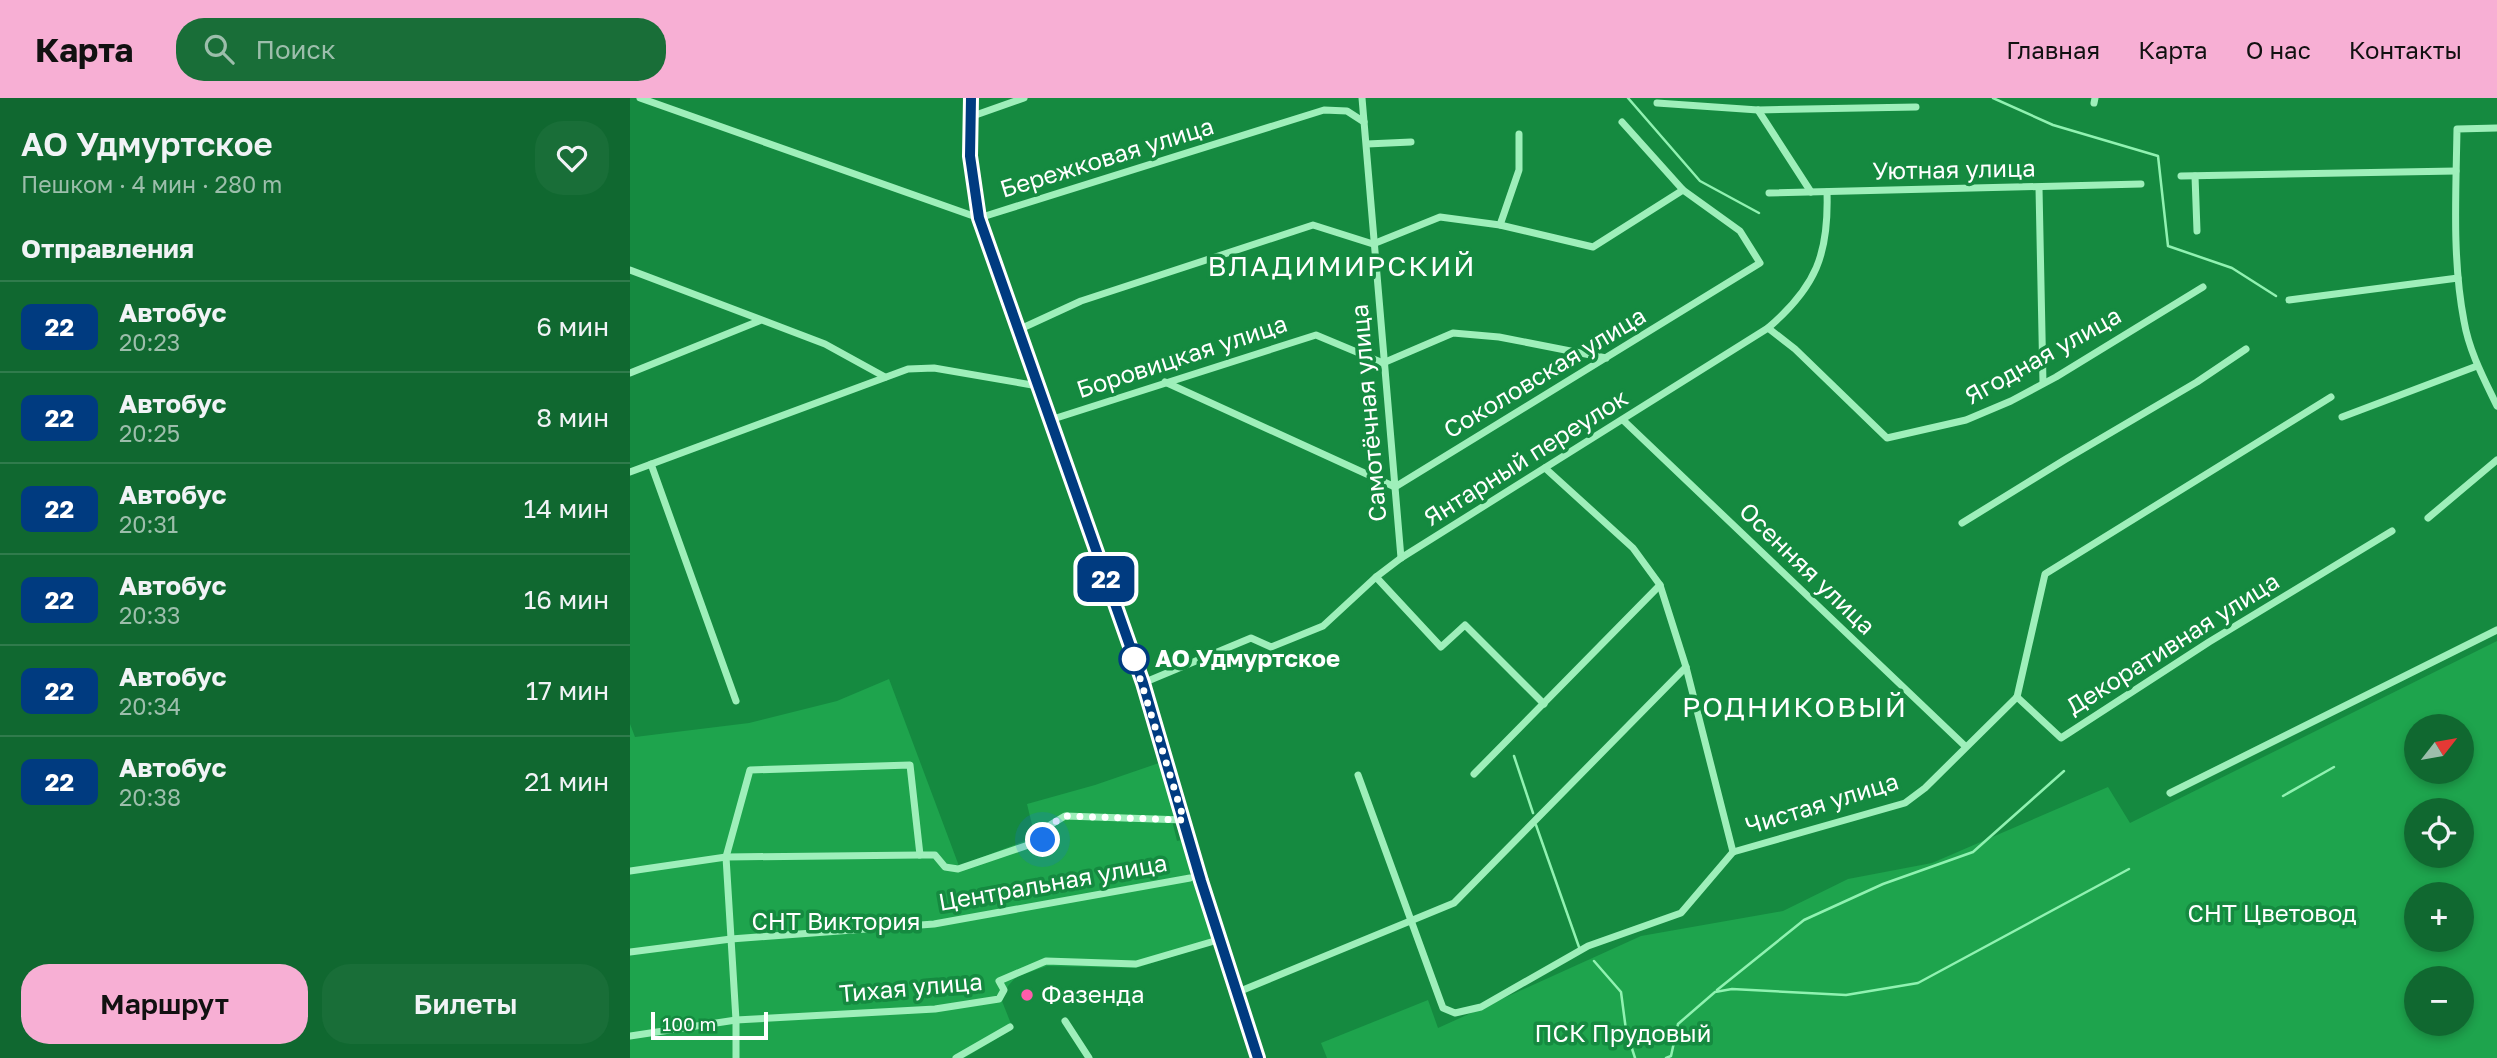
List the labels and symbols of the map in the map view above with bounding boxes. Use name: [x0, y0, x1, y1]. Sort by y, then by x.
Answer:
street label: Бережковая улица: [996, 110, 1217, 203]
street label: Уютная улица: [1872, 153, 2036, 184]
district label: ВЛАДИМИРСКИЙ: [1207, 249, 1477, 282]
street label: Соколовская улица: [1438, 300, 1650, 443]
street label: Ягодная улица: [1959, 300, 2125, 410]
street label: Самотёчная улица: [1344, 303, 1391, 523]
street label: Боровицкая улица: [1073, 308, 1291, 403]
street label: Янтарный переулок: [1418, 382, 1633, 531]
street label: Осенняя улица: [1734, 496, 1882, 640]
line badge: 22: [1074, 556, 1138, 602]
street label: Декоративная улица: [2061, 565, 2284, 720]
place label: АО Удмуртское: [1155, 643, 1340, 672]
marker: АО Удмуртское: [1119, 644, 1149, 674]
district label: РОДНИКОВЫЙ: [1682, 690, 1908, 723]
north arrow: [2404, 714, 2474, 784]
street label: Чистая улица: [1741, 766, 1902, 840]
your location: [1025, 822, 1060, 857]
street label: Центральная улица: [936, 847, 1169, 916]
park label: СНТ Цветовод: [2187, 898, 2357, 927]
park label: СНТ Виктория: [752, 906, 920, 935]
street label: Тихая улица: [838, 966, 984, 1007]
place label: Фазенда: [1041, 979, 1145, 1008]
marker: Фазенда: [1019, 987, 1035, 1003]
scale bar: [651, 1009, 768, 1041]
park label: ПСК Прудовый: [1535, 1018, 1711, 1047]

